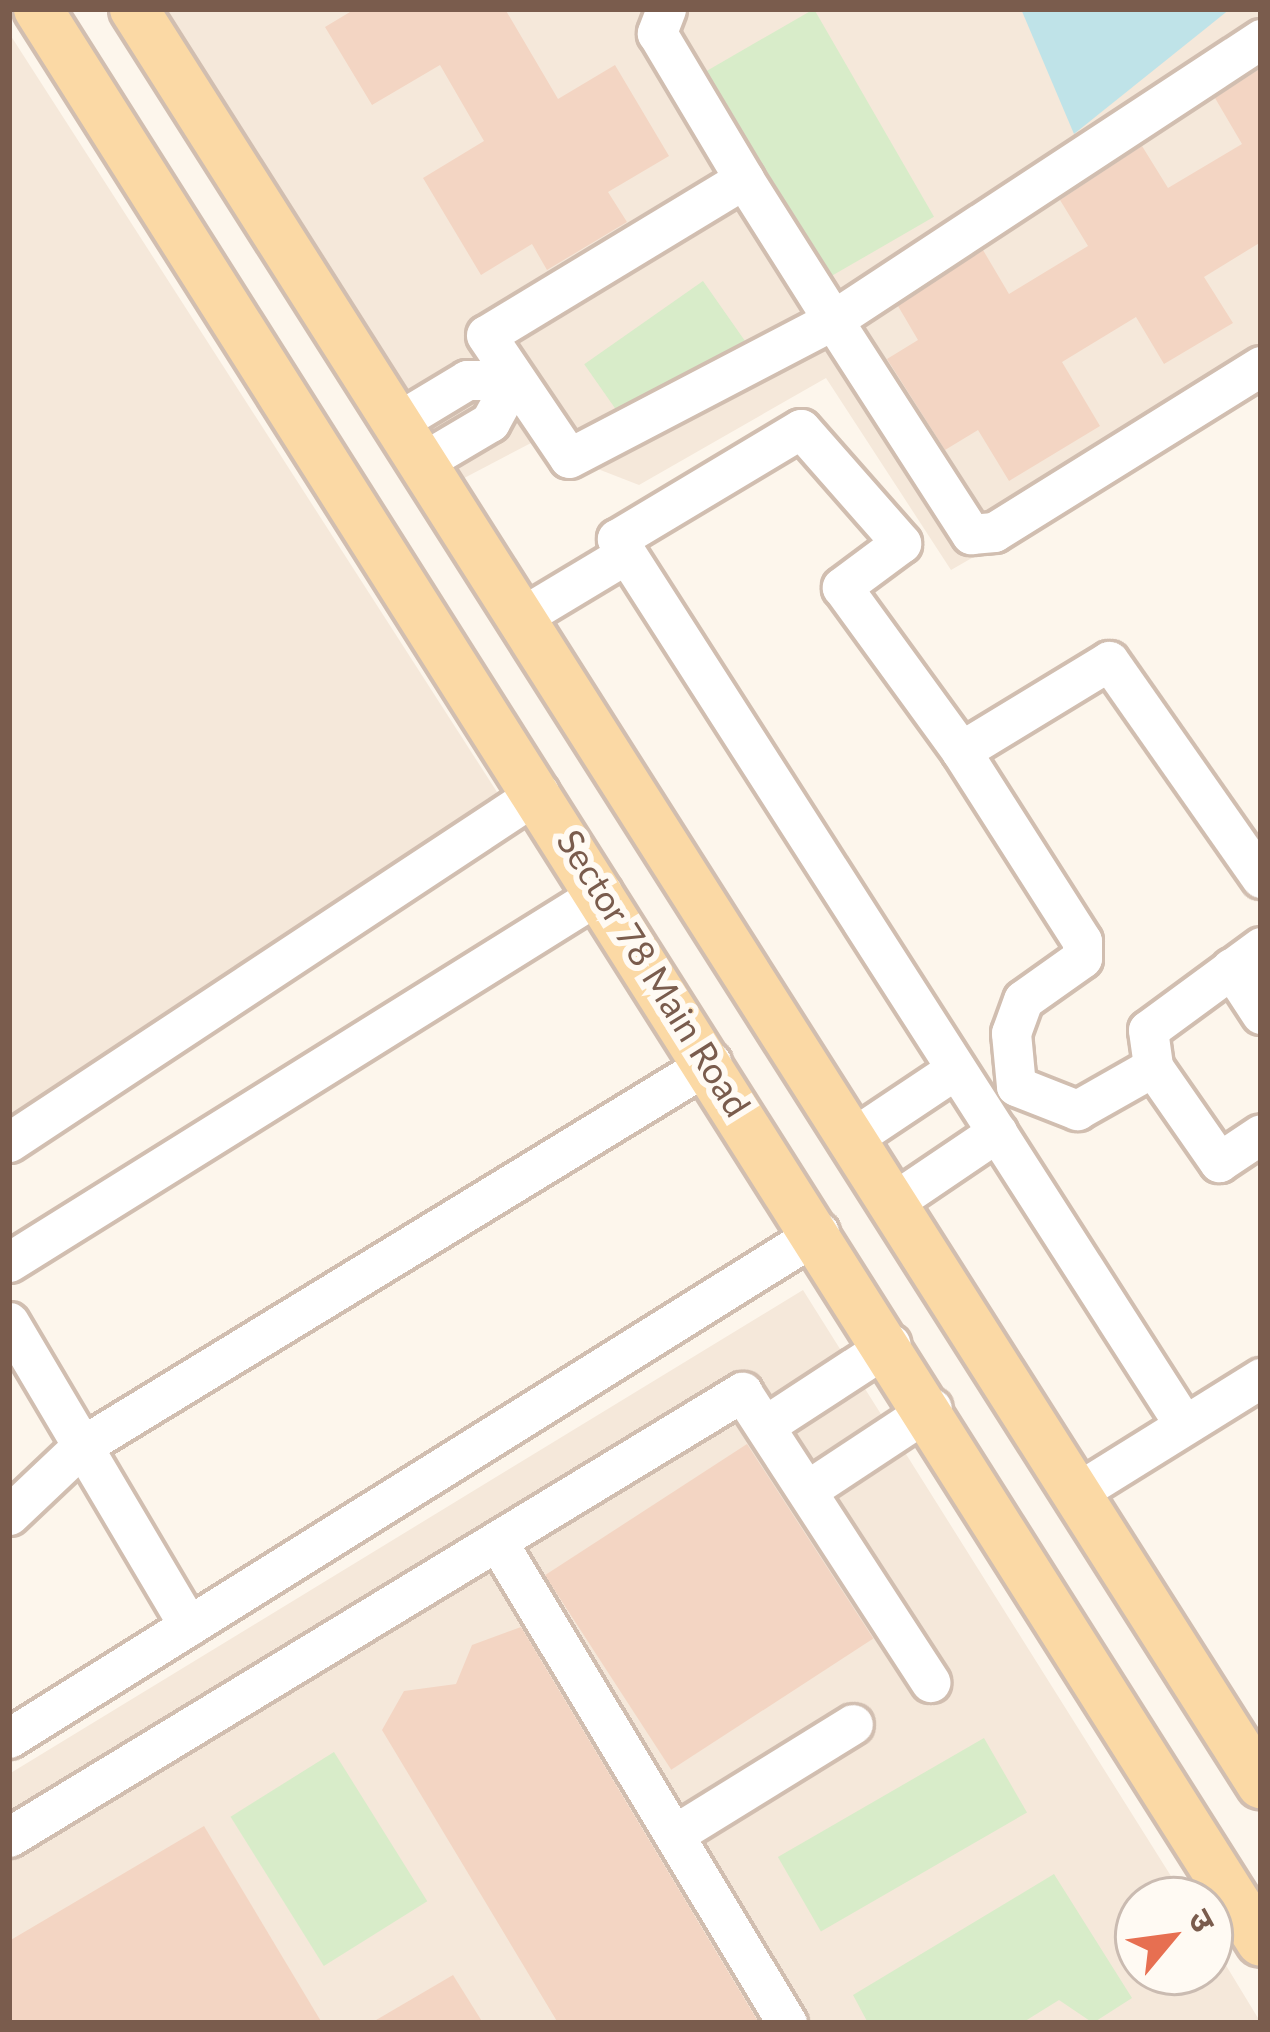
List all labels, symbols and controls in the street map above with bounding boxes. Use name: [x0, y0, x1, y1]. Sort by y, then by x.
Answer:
street label: Sector 78 Main Road: [548, 821, 760, 1125]
north arrow: [1114, 1876, 1234, 1996]
text: उ: [1181, 1902, 1225, 1938]

